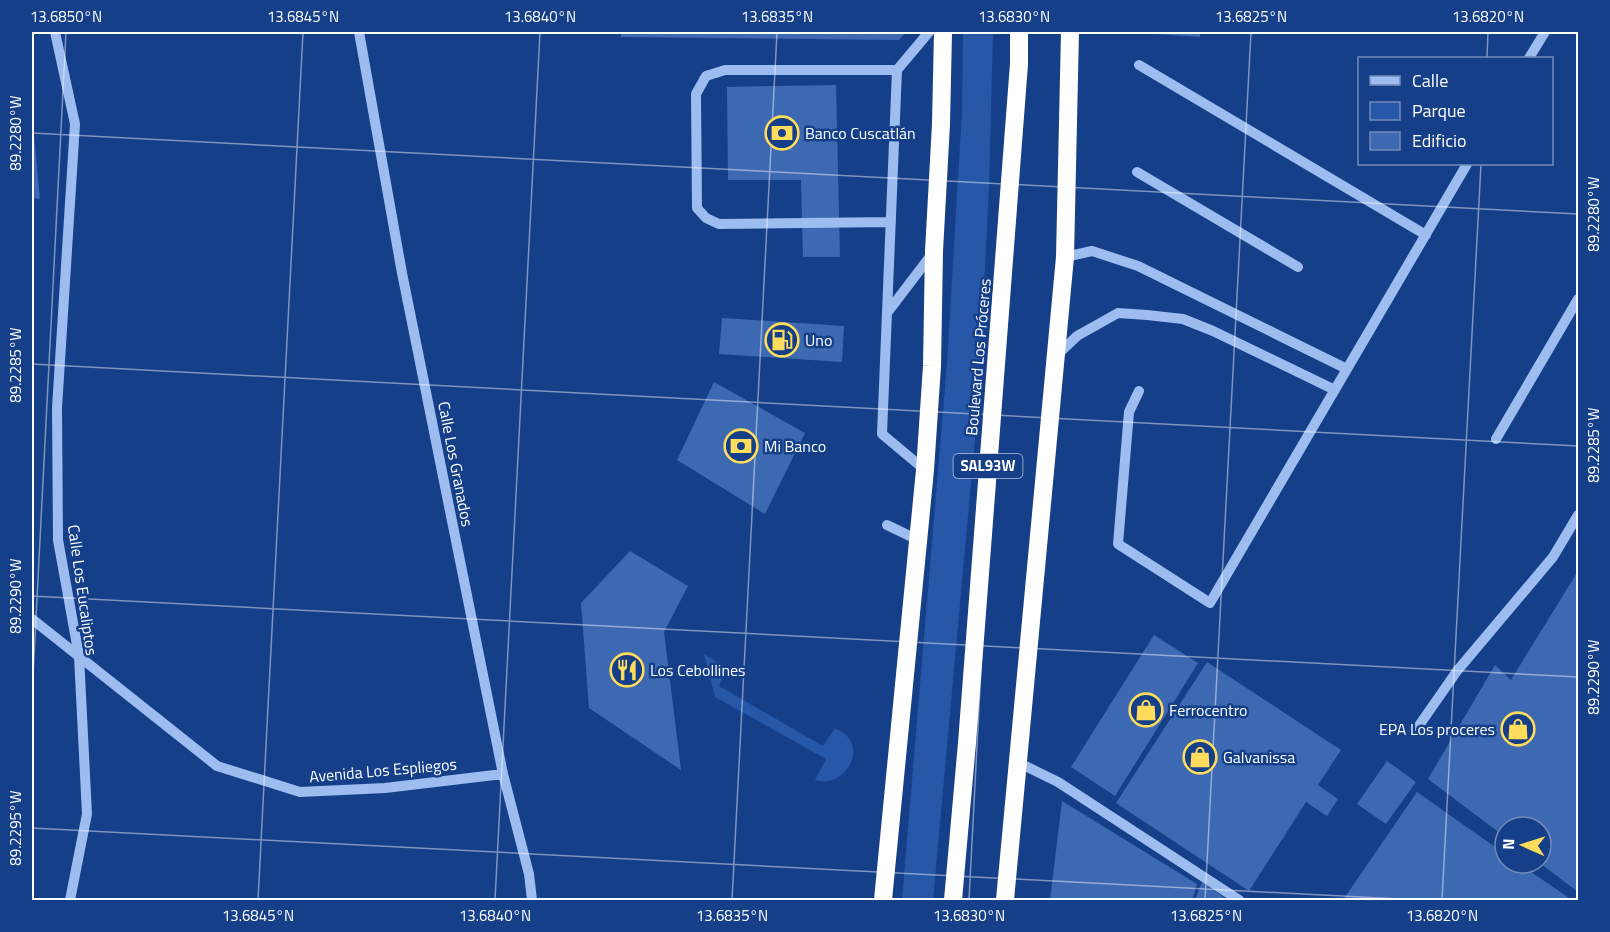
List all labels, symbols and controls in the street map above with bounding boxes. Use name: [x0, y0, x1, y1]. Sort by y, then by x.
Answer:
text: 13.6850°N: [30, 5, 102, 28]
text: 13.6845°N: [267, 5, 339, 28]
text: 13.6840°N: [504, 5, 576, 28]
text: 13.6835°N: [741, 5, 813, 28]
text: 13.6830°N: [978, 5, 1050, 28]
text: 13.6825°N: [1215, 5, 1287, 28]
text: 13.6820°N: [1452, 5, 1524, 28]
legend: [1358, 57, 1553, 165]
text: Calle: [1412, 67, 1448, 94]
text: 89.2280°W: [4, 95, 27, 171]
text: Parque: [1412, 97, 1466, 124]
bank icon: Banco Cuscatlán: [764, 115, 800, 151]
place label: Banco Cuscatlán: [805, 121, 916, 145]
text: Edificio: [1412, 127, 1466, 154]
text: 89.2280°W: [1582, 176, 1605, 252]
street label: Boulevard Los Próceres: [959, 277, 997, 437]
fuel station icon: Uno: [764, 322, 800, 358]
text: 89.2285°W: [4, 327, 27, 403]
place label: Uno: [805, 328, 832, 352]
street label: Calle Los Granados: [432, 399, 480, 529]
text: 89.2285°W: [1582, 407, 1605, 483]
bank icon: Mi Banco: [723, 428, 759, 464]
place label: Mi Banco: [764, 434, 826, 458]
road number: SAL93W: [954, 454, 1022, 478]
street label: Calle Los Eucaliptos: [62, 523, 104, 657]
text: 89.2290°W: [4, 558, 27, 634]
text: 89.2290°W: [1582, 639, 1605, 715]
restaurant icon: Los Cebollines: [609, 652, 645, 688]
place label: Los Cebollines: [650, 658, 746, 682]
shop icon: Ferrocentro: [1128, 692, 1164, 728]
place label: Ferrocentro: [1169, 698, 1248, 722]
shop icon: EPA Los proceres: [1500, 711, 1536, 747]
place label: EPA Los proceres: [1379, 717, 1495, 741]
shop icon: Galvanissa: [1182, 739, 1218, 775]
place label: Galvanissa: [1223, 745, 1295, 769]
street label: Avenida Los Espliegos: [308, 752, 458, 788]
text: 89.2295°W: [4, 790, 27, 866]
north arrow: [1493, 815, 1553, 875]
text: N: [1496, 838, 1520, 850]
text: 13.6845°N: [222, 904, 294, 927]
text: 13.6840°N: [459, 904, 531, 927]
text: 13.6835°N: [696, 904, 768, 927]
text: 13.6830°N: [933, 904, 1005, 927]
text: 13.6825°N: [1170, 904, 1242, 927]
text: 13.6820°N: [1406, 904, 1478, 927]

